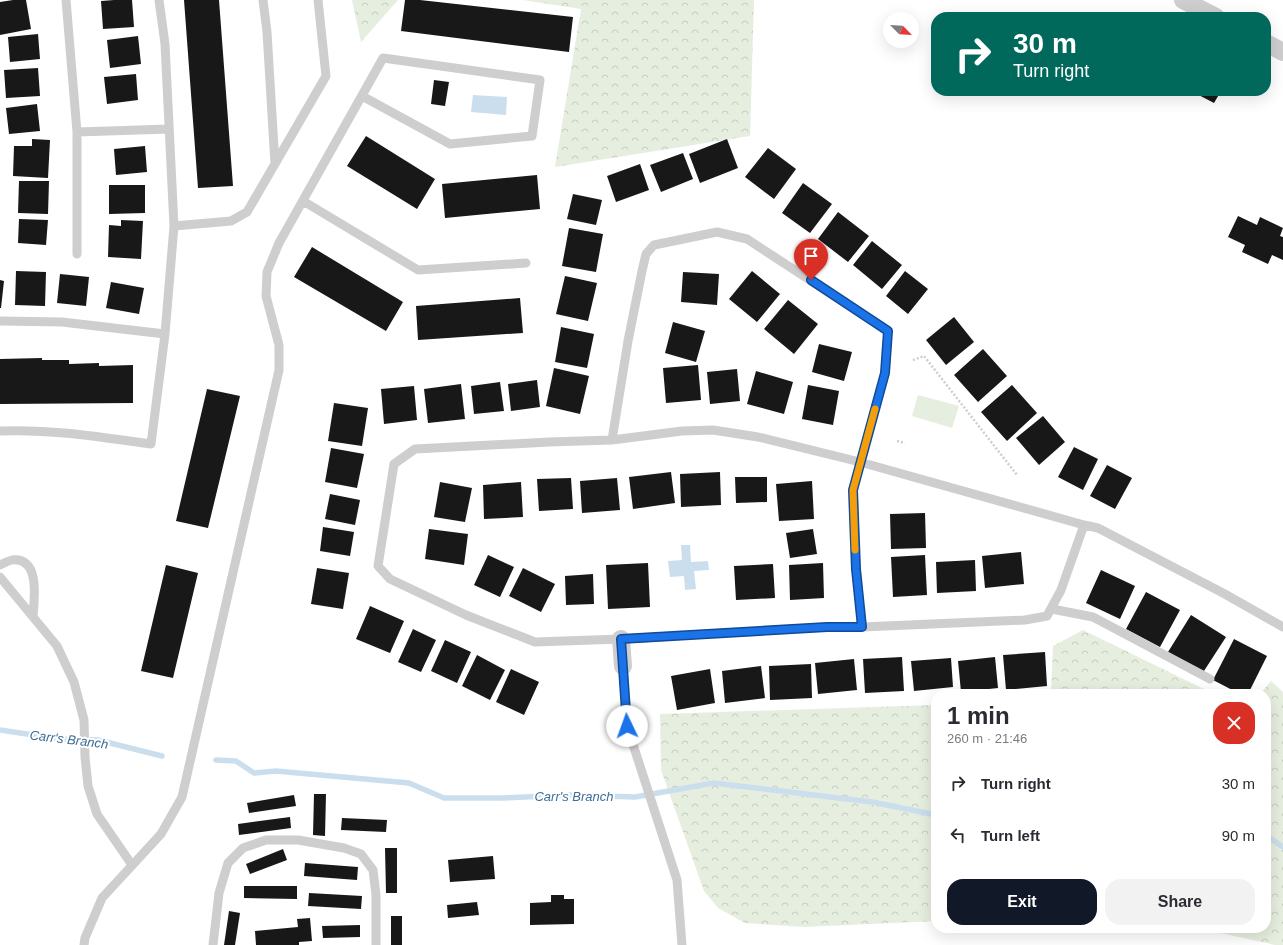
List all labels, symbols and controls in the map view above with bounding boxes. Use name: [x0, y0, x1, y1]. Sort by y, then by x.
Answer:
north arrow: [883, 12, 919, 48]
map controls: [883, 12, 919, 48]
icon: right: [947, 28, 999, 80]
text: 30 m: [1013, 28, 1077, 59]
text: Turn right: [1013, 61, 1089, 81]
pin: [794, 239, 828, 280]
icon: arrive: [800, 245, 822, 267]
text: 1 min: [947, 702, 1010, 729]
button: close: [1213, 702, 1255, 744]
position arrow: [606, 705, 648, 747]
water label: Carr's Branch: [29, 727, 109, 752]
text: 260 m · 21:46: [947, 731, 1027, 746]
icon: right: [947, 772, 969, 794]
text: Turn right: [981, 775, 1051, 792]
text: 30 m: [1222, 775, 1255, 792]
water label: Carr's Branch: [534, 789, 614, 804]
icon: left: [947, 824, 969, 846]
text: Turn left: [981, 827, 1040, 844]
text: 90 m: [1222, 827, 1255, 844]
button: Exit: [947, 879, 1097, 925]
button: Share: [1105, 879, 1255, 925]

